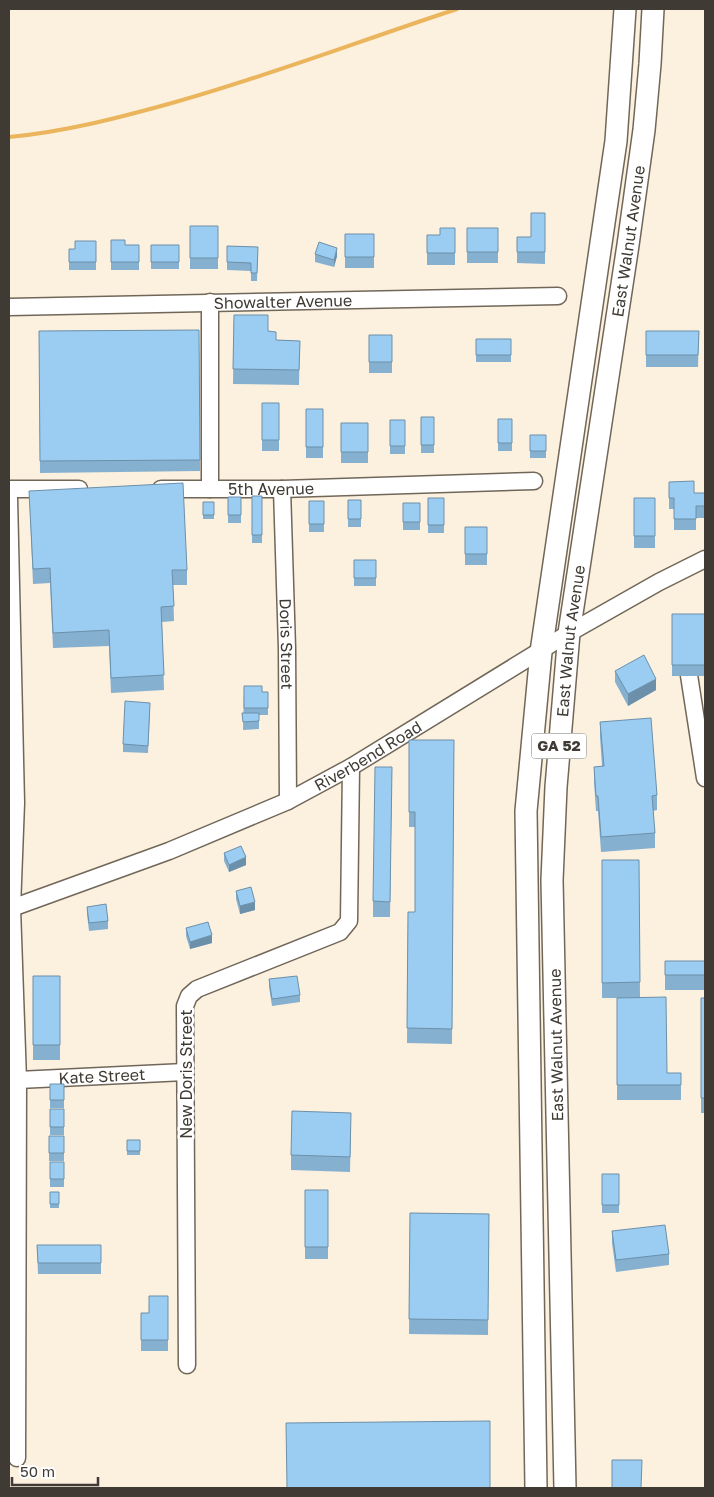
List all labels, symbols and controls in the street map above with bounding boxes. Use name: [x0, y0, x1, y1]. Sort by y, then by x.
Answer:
street label: East Walnut Avenue: [607, 164, 649, 318]
street label: Showalter Avenue: [214, 290, 352, 313]
street label: 5th Avenue: [228, 478, 314, 499]
street label: East Walnut Avenue: [552, 564, 589, 718]
street label: Doris Street: [275, 598, 297, 690]
street label: Riverbend Road: [311, 716, 425, 795]
road number: GA 52: [532, 734, 586, 758]
street label: East Walnut Avenue: [545, 968, 567, 1122]
street label: New Doris Street: [176, 1009, 196, 1139]
street label: Kate Street: [58, 1064, 146, 1088]
scale bar: [12, 1454, 99, 1486]
text: 50 m: [20, 1462, 55, 1480]

